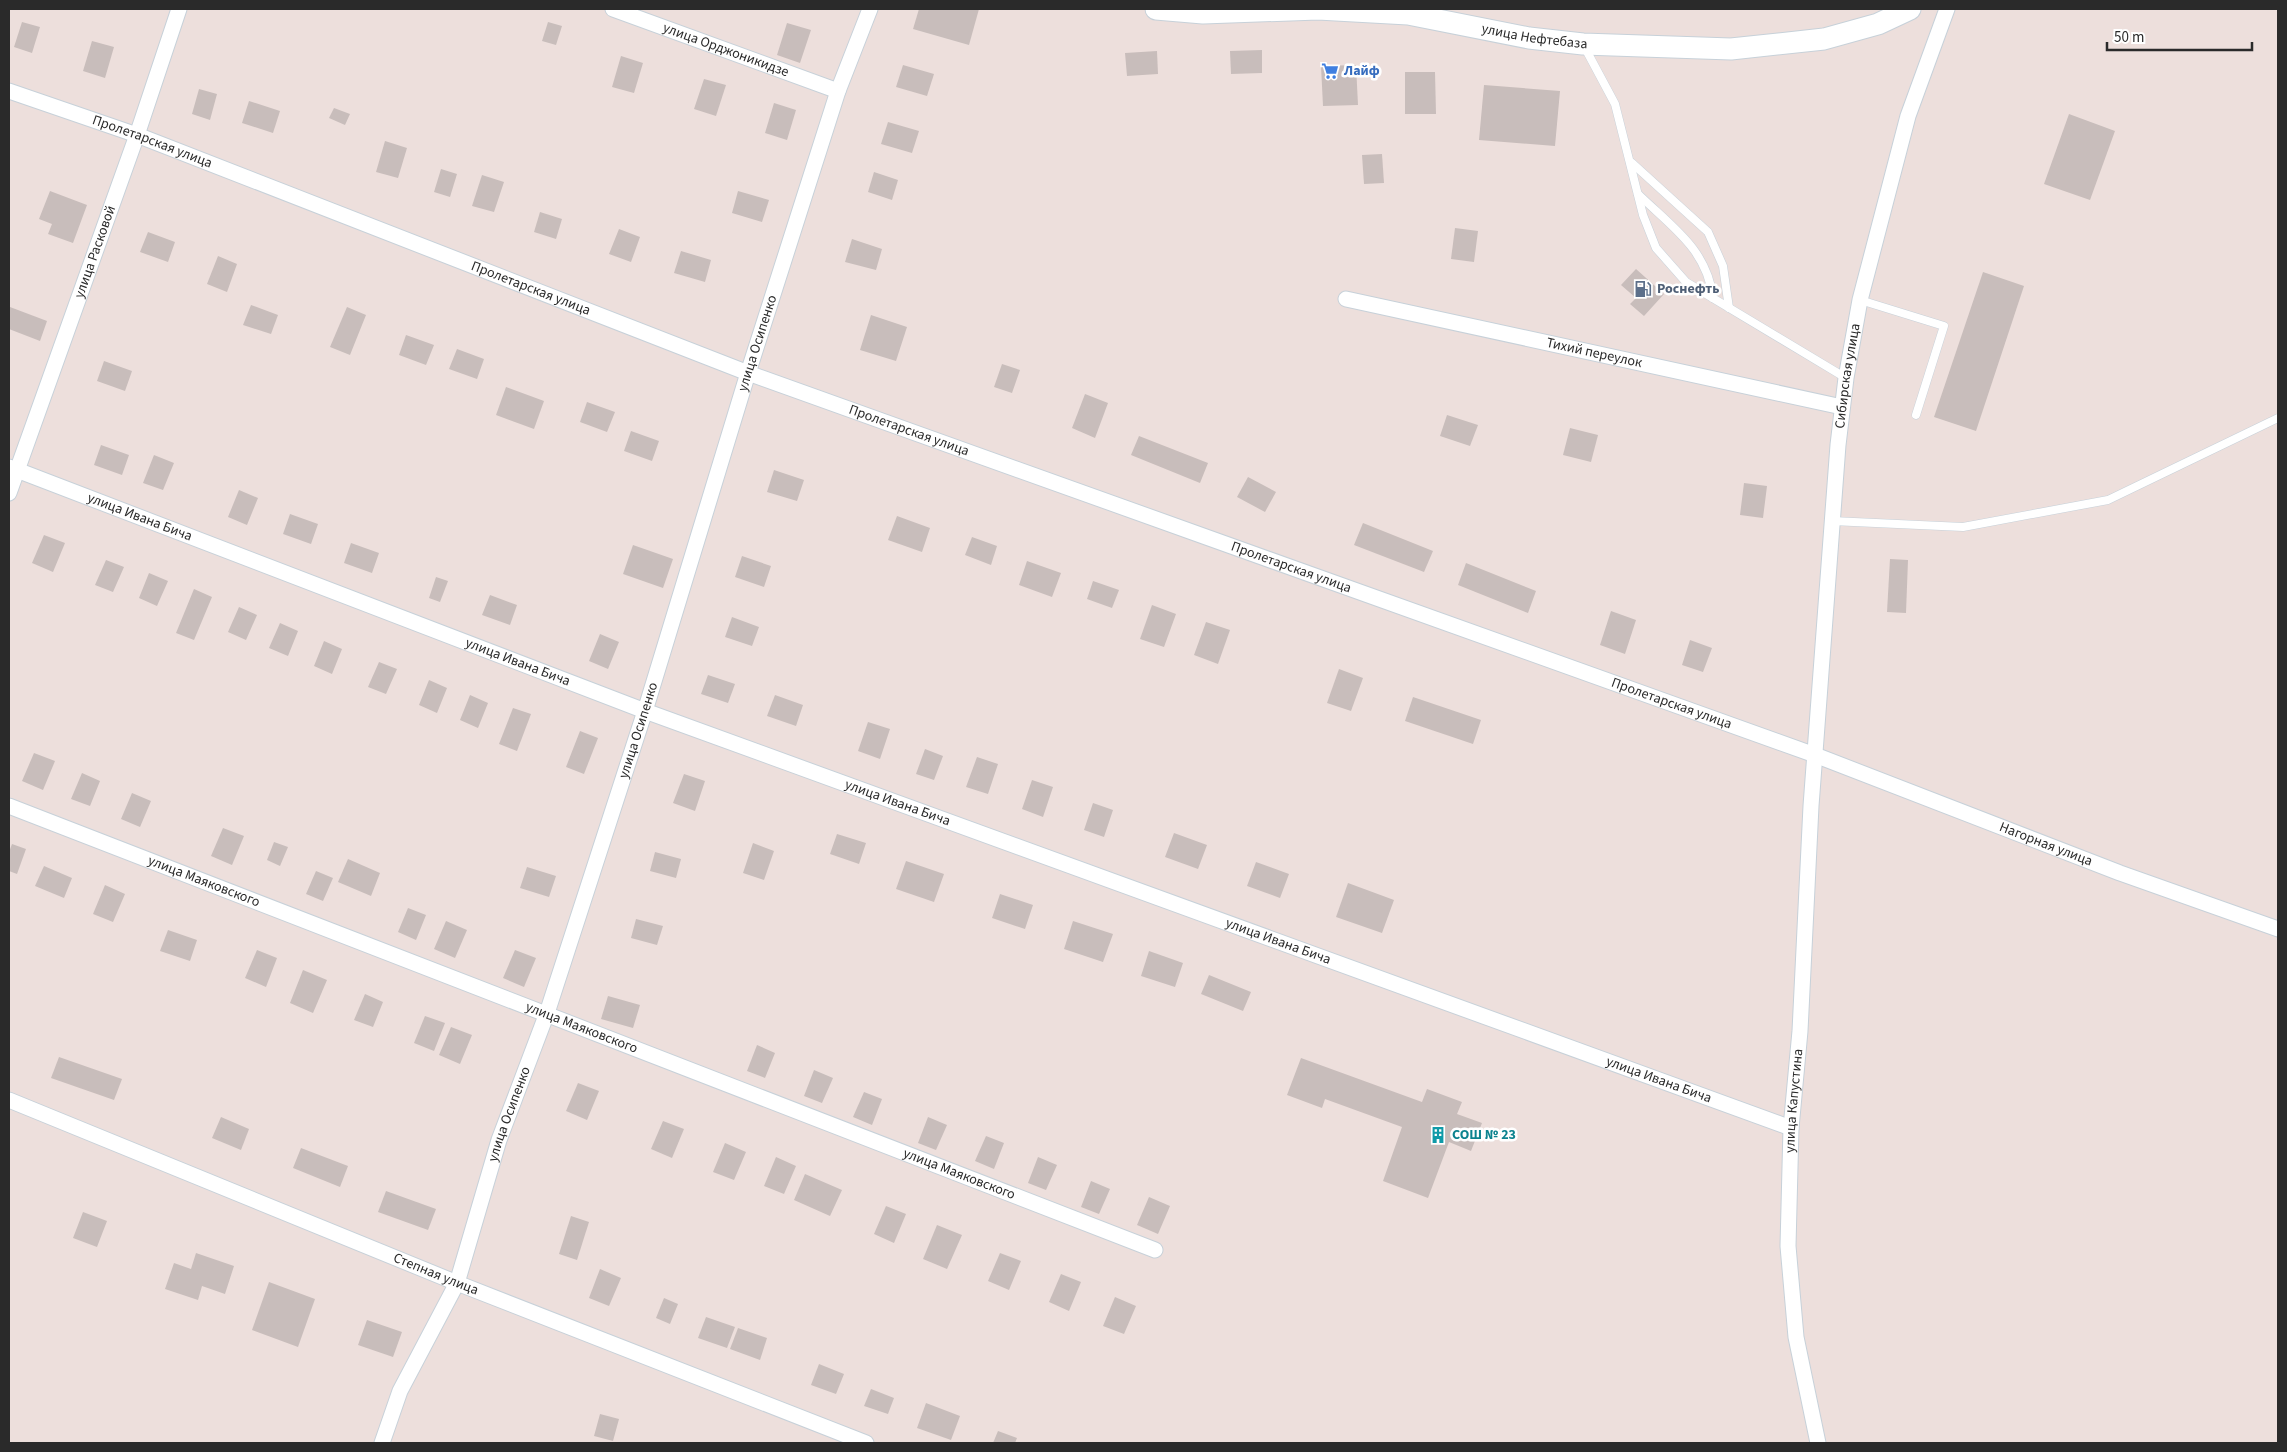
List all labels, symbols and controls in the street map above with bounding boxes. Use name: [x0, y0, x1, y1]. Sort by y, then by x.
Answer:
street label: улица Орджоникидзе: [660, 18, 792, 82]
street label: улица Нефтебаза: [1480, 19, 1588, 54]
scale bar: [2107, 20, 2252, 52]
text: 50 m: [2114, 27, 2144, 48]
supermarket icon: Лайф: [1320, 61, 1340, 81]
place label: Лайф: [1343, 61, 1380, 81]
street label: Пролетарская улица: [90, 110, 215, 173]
street label: улица Расковой: [69, 203, 121, 301]
street label: Пролетарская улица: [468, 256, 593, 321]
fuel station icon: Роснефть: [1633, 279, 1653, 299]
place label: Роснефть: [1657, 279, 1719, 299]
street label: улица Осипенко: [733, 293, 782, 394]
street label: Сибирская улица: [1830, 322, 1866, 430]
street label: Тихий переулок: [1544, 333, 1644, 373]
street label: Пролетарская улица: [846, 400, 972, 461]
street label: улица Ивана Бича: [84, 488, 195, 546]
street label: Пролетарская улица: [1228, 537, 1354, 598]
street label: улица Ивана Бича: [462, 633, 573, 691]
street label: Пролетарская улица: [1609, 673, 1735, 734]
street label: улица Осипенко: [614, 680, 663, 781]
street label: улица Ивана Бича: [842, 775, 953, 831]
street label: Нагорная улица: [1996, 817, 2095, 871]
street label: улица Маяковского: [145, 851, 263, 912]
street label: улица Ивана Бича: [1223, 913, 1334, 970]
street label: улица Маяковского: [523, 997, 641, 1059]
street label: улица Капустина: [1780, 1048, 1808, 1153]
street label: улица Ивана Бича: [1603, 1052, 1714, 1108]
street label: улица Осипенко: [483, 1064, 536, 1164]
building icon: СОШ № 23: [1428, 1125, 1448, 1145]
place label: СОШ № 23: [1452, 1125, 1516, 1145]
street label: улица Маяковского: [900, 1143, 1018, 1205]
street label: Степная улица: [390, 1248, 481, 1300]

